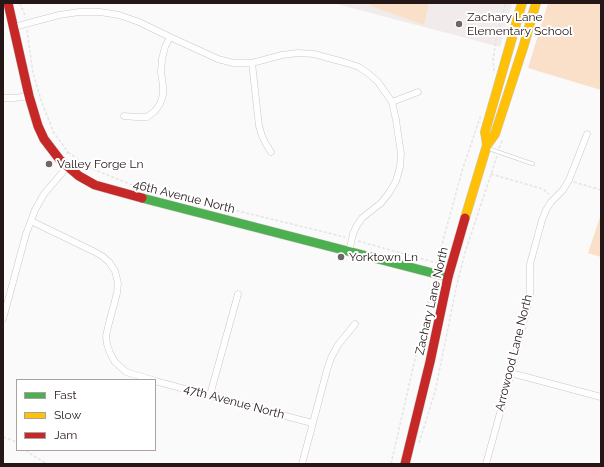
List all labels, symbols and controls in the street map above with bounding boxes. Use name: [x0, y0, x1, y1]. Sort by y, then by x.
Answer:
place label: Zachary Lane Elementary School: [467, 10, 572, 38]
marker: Zachary Lane Elementary School: [454, 19, 464, 29]
place label: Valley Forge Ln: [57, 157, 143, 171]
marker: Valley Forge Ln: [44, 159, 54, 169]
street label: 46th Avenue North: [132, 177, 236, 217]
street label: Zachary Lane North: [413, 246, 451, 356]
place label: Yorktown Ln: [349, 250, 418, 264]
marker: Yorktown Ln: [336, 252, 346, 262]
street label: Arrowood Lane North: [493, 293, 535, 413]
legend: [16, 379, 156, 451]
street label: 47th Avenue North: [182, 382, 286, 422]
text: Fast: [54, 388, 77, 402]
text: Slow: [54, 408, 81, 422]
text: Jam: [54, 428, 77, 442]

